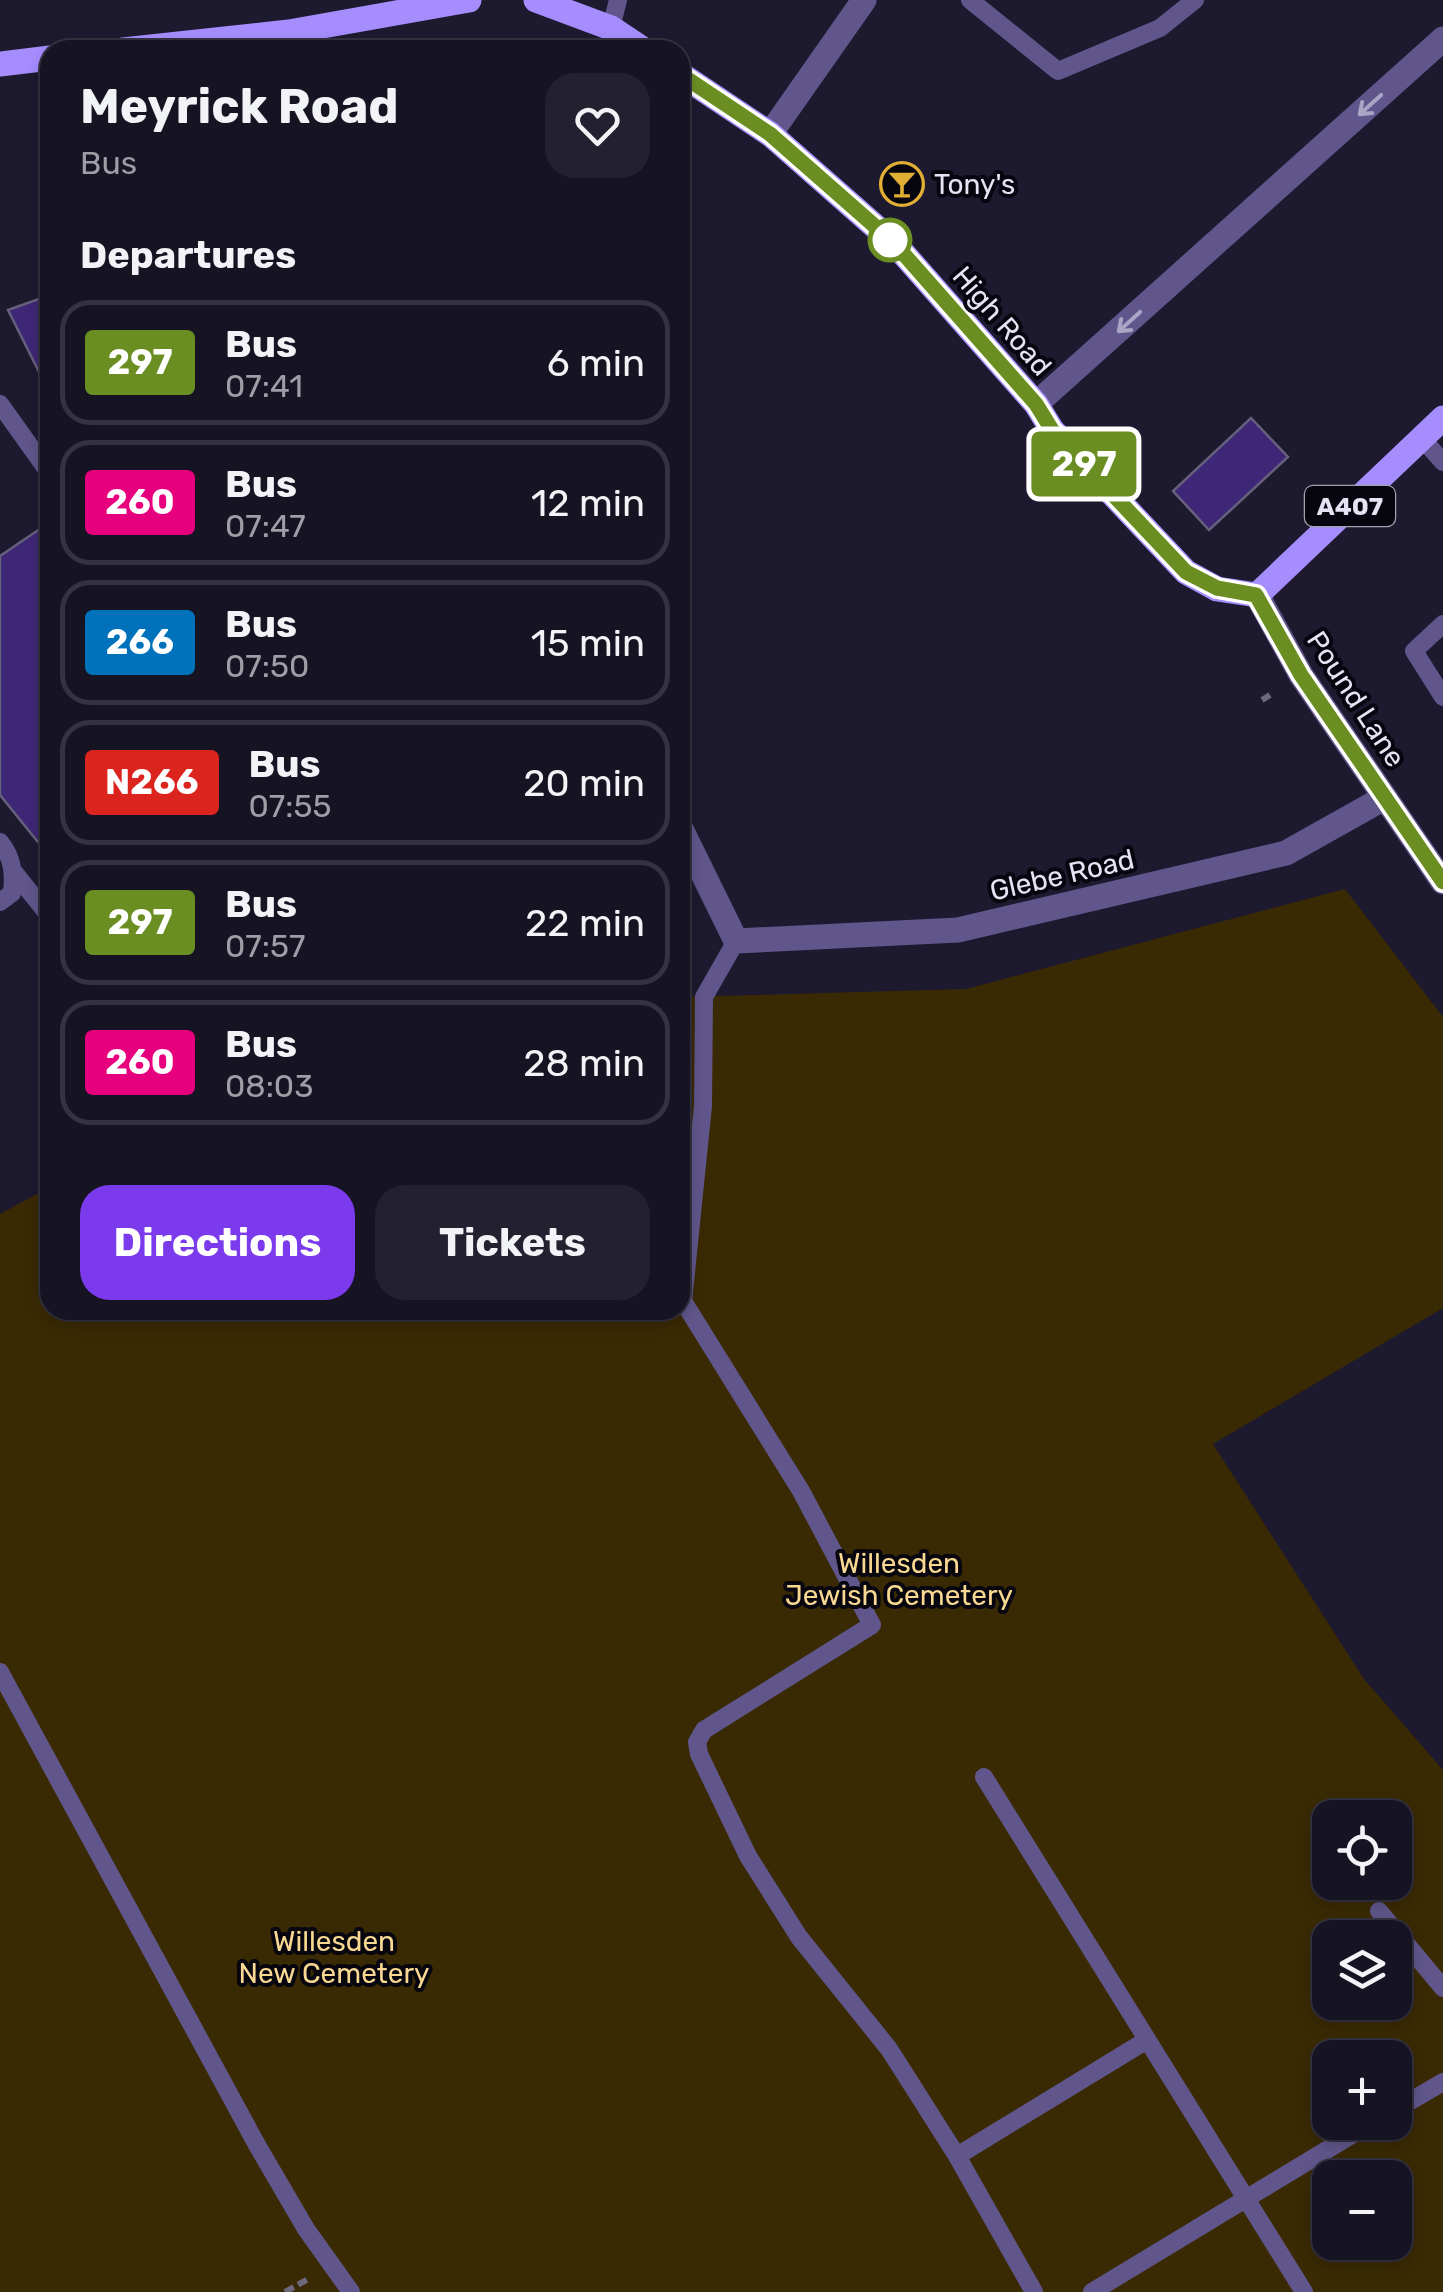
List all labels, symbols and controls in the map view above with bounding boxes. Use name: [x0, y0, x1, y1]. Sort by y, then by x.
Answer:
button: heart: [545, 73, 650, 178]
text: Meyrick Road: [80, 78, 399, 135]
one-way arrow: [1358, 93, 1383, 116]
text: Bus: [80, 144, 137, 182]
bar icon: Tony's: [879, 161, 925, 207]
place label: Tony's: [934, 168, 1015, 201]
unlabelled marker: [869, 219, 911, 261]
text: Departures: [80, 232, 296, 278]
street label: High Road: [946, 260, 1058, 382]
one-way arrow: [1117, 310, 1142, 333]
text: Bus: [225, 321, 297, 367]
text: 6 min: [547, 340, 645, 386]
text: 297: [107, 341, 173, 383]
text: 07:41: [225, 367, 303, 405]
line badge: 297: [1026, 432, 1142, 496]
text: 297: [1051, 443, 1117, 485]
text: Bus: [225, 461, 297, 507]
text: 12 min: [531, 480, 645, 526]
text: 260: [105, 481, 175, 523]
road number: A407: [1305, 486, 1395, 526]
text: 07:47: [225, 507, 306, 545]
text: Bus: [225, 601, 297, 647]
text: 15 min: [531, 620, 645, 666]
text: 266: [106, 621, 174, 663]
street label: Pound Lane: [1300, 625, 1412, 773]
text: 07:50: [225, 647, 309, 685]
text: Bus: [249, 741, 321, 787]
text: 20 min: [523, 760, 645, 806]
text: N266: [105, 761, 199, 803]
text: 07:55: [249, 787, 331, 825]
street label: Glebe Road: [987, 842, 1137, 908]
text: Bus: [225, 881, 297, 927]
text: 22 min: [525, 900, 645, 946]
text: 297: [107, 901, 173, 943]
text: 07:57: [225, 927, 305, 965]
text: Bus: [225, 1021, 297, 1067]
text: 28 min: [523, 1040, 645, 1086]
text: 260: [105, 1041, 175, 1083]
text: 08:03: [225, 1067, 313, 1105]
button: Directions: [80, 1185, 355, 1300]
button: Tickets: [375, 1185, 650, 1300]
park label: Willesden Jewish Cemetery: [785, 1547, 1013, 1612]
map controls: [1312, 1800, 1412, 2260]
button: locate: [1312, 1800, 1412, 1900]
button: layers: [1312, 1920, 1412, 2020]
park label: Willesden New Cemetery: [239, 1925, 429, 1990]
button: +: [1312, 2040, 1412, 2140]
button: −: [1312, 2160, 1412, 2260]

